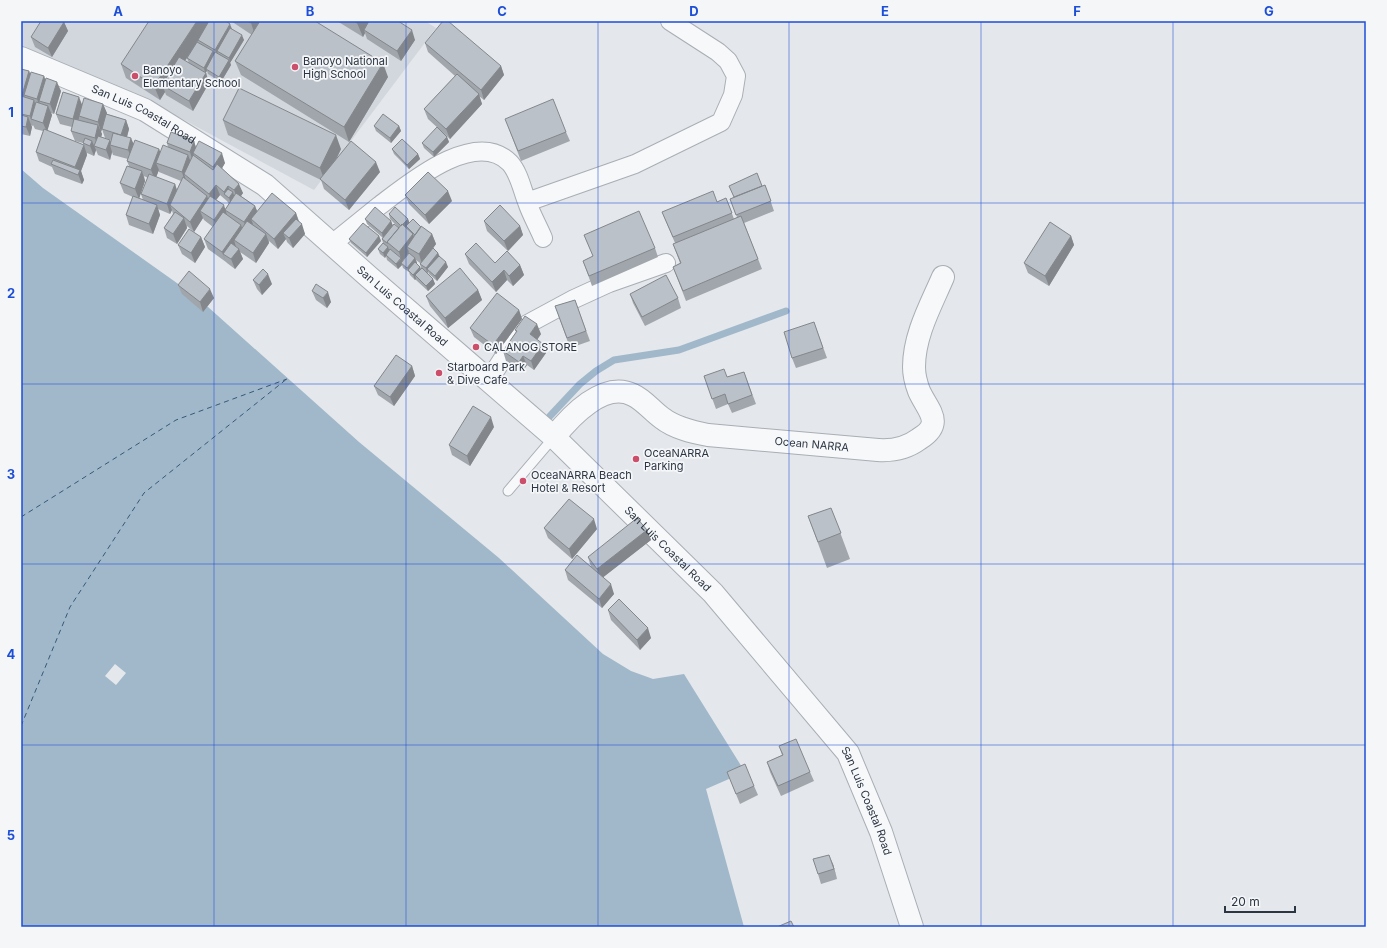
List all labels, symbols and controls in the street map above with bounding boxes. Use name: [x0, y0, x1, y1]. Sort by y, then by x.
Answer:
text: A: [113, 3, 123, 19]
text: B: [306, 3, 315, 19]
text: C: [497, 3, 507, 19]
text: D: [689, 3, 699, 19]
text: E: [881, 3, 889, 19]
text: F: [1073, 3, 1081, 19]
text: G: [1264, 3, 1274, 19]
place label: Banoyo National High School: [303, 54, 388, 81]
marker: Banoyo National High School: [290, 62, 300, 72]
place label: Banoyo Elementary School: [143, 63, 240, 90]
marker: Banoyo Elementary School: [130, 71, 140, 81]
street label: San Luis Coastal Road: [89, 81, 198, 147]
text: 1: [8, 104, 14, 120]
street label: San Luis Coastal Road: [354, 263, 451, 349]
text: 2: [7, 285, 15, 301]
place label: CALANOG STORE: [484, 340, 577, 354]
marker: CALANOG STORE: [471, 342, 481, 352]
place label: Starboard Park & Dive Cafe: [447, 360, 525, 387]
marker: Starboard Park & Dive Cafe: [434, 368, 444, 378]
street label: Ocean NARRA: [774, 434, 850, 454]
place label: OceaNARRA Parking: [644, 446, 709, 473]
marker: OceaNARRA Parking: [631, 454, 641, 464]
text: 3: [7, 466, 15, 482]
place label: OceaNARRA Beach Hotel & Resort: [531, 468, 632, 495]
marker: OceaNARRA Beach Hotel & Resort: [518, 476, 528, 486]
street label: San Luis Coastal Road: [622, 503, 714, 594]
text: 4: [7, 646, 16, 662]
street label: San Luis Coastal Road: [838, 743, 895, 857]
text: 5: [7, 827, 15, 843]
scale bar: [1225, 888, 1295, 914]
text: 20 m: [1231, 894, 1260, 909]

